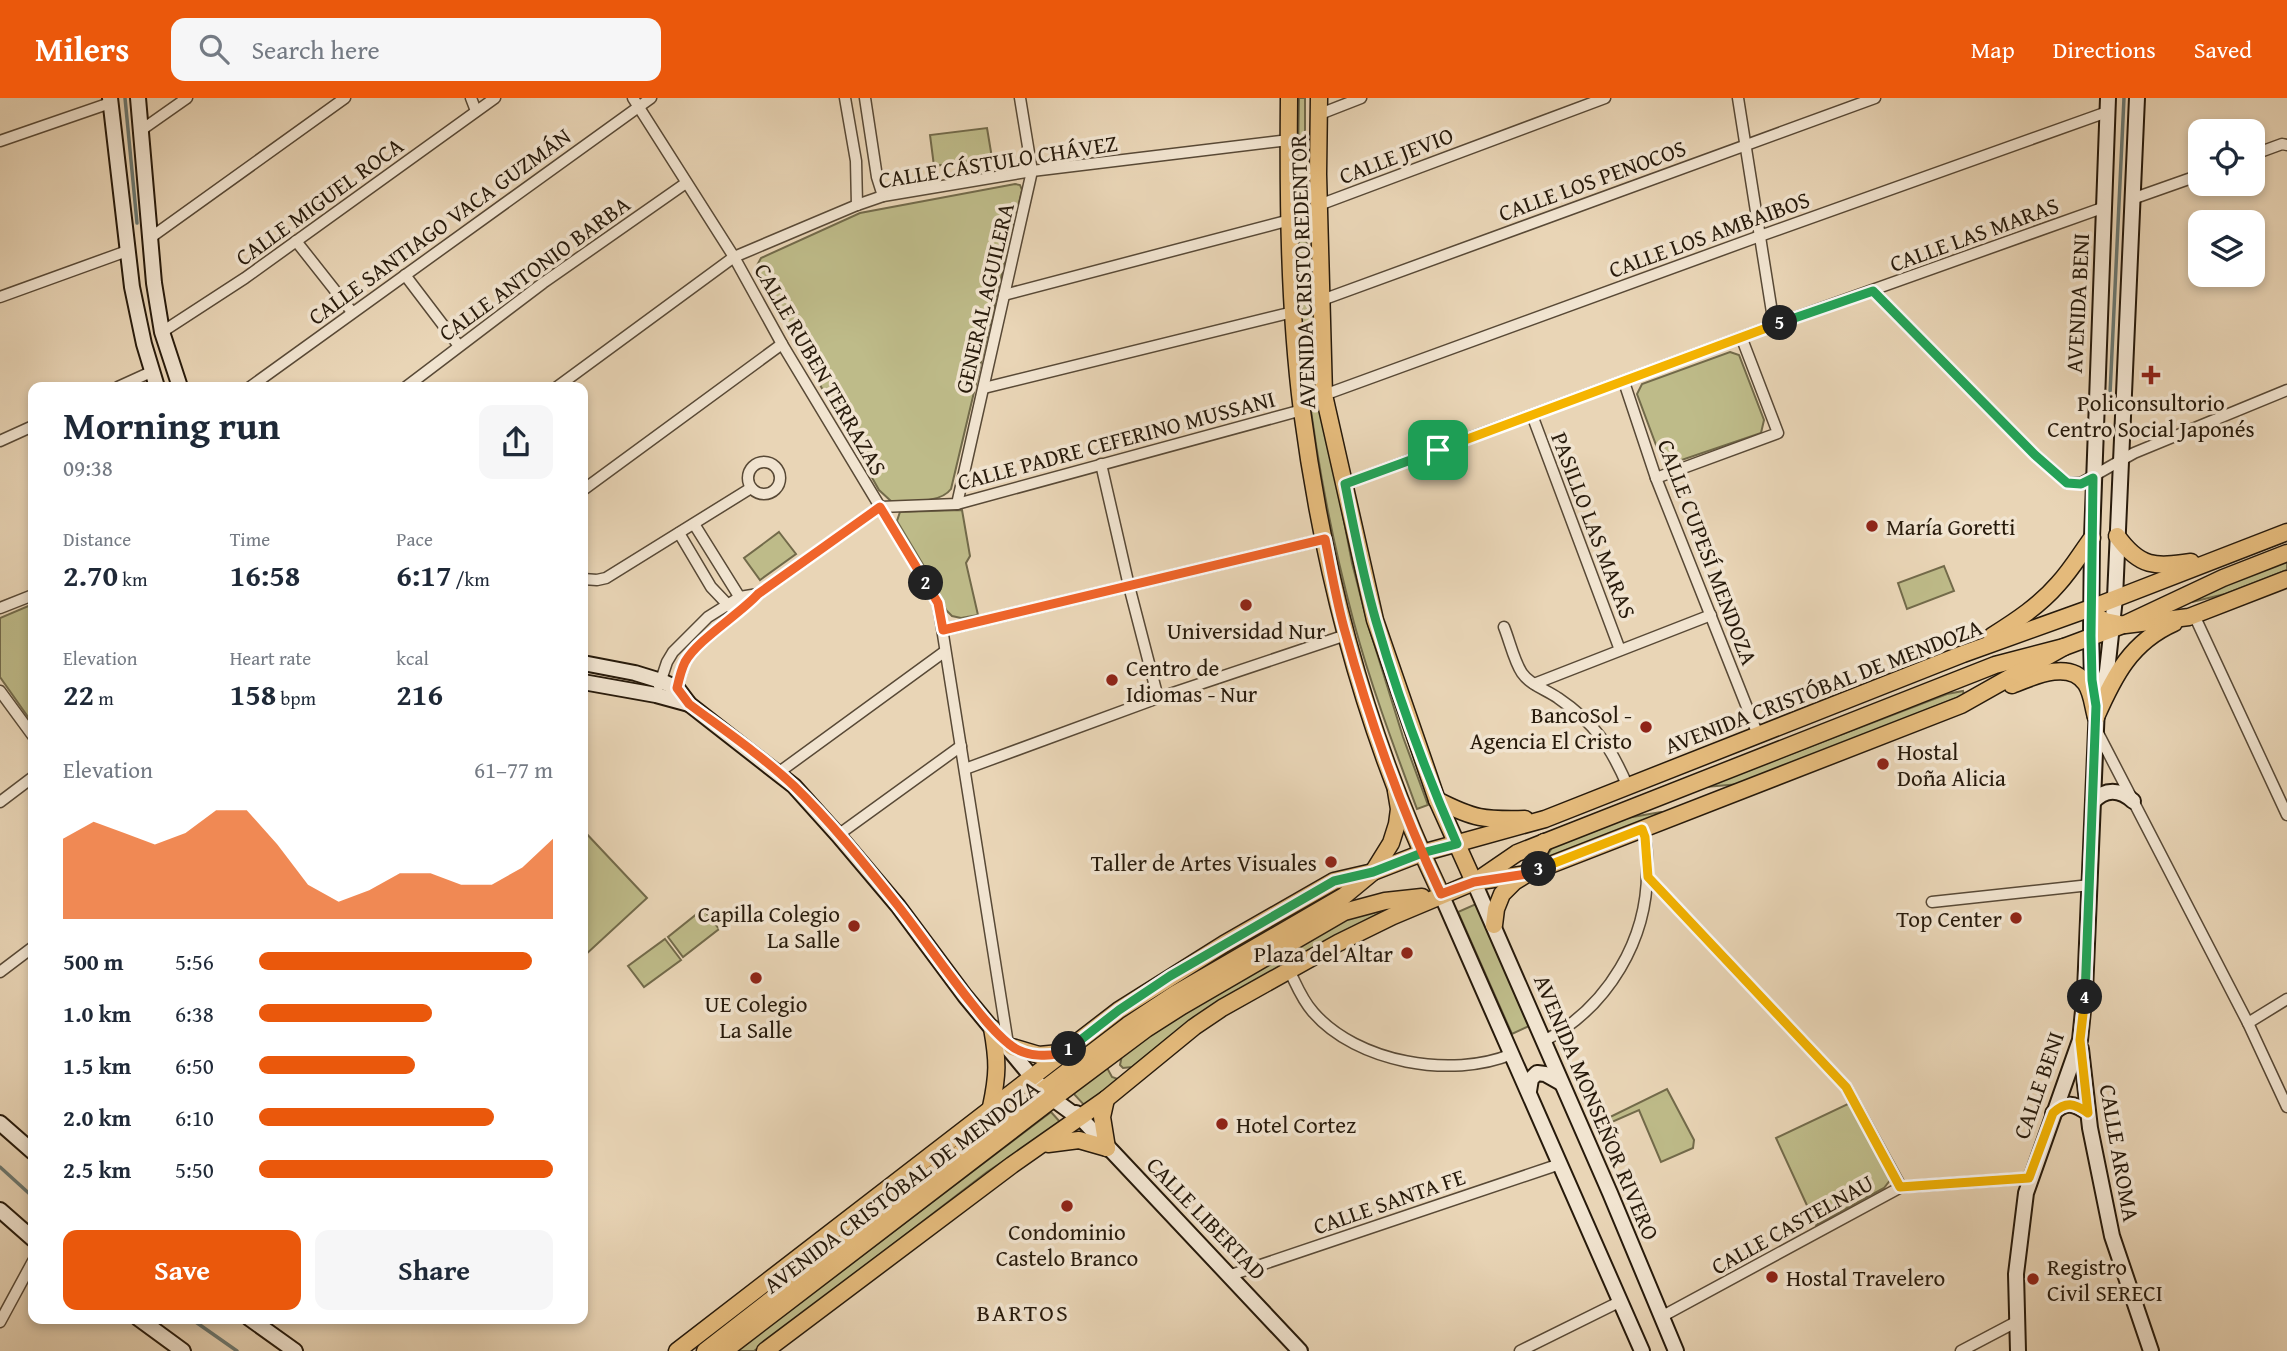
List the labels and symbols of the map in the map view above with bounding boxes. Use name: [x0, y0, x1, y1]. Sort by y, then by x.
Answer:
street label: CALLE JEVIO: [1334, 118, 1458, 192]
street label: CALLE SANTIAGO VACA GUZMÁN: [301, 119, 577, 333]
street label: CALLE CÁSTULO CHÁVEZ: [876, 126, 1120, 196]
street label: CALLE MIGUEL ROCA: [228, 129, 410, 273]
street label: CALLE LOS PENOCOS: [1494, 131, 1690, 229]
street label: AVENIDA CRISTO REDENTOR: [1281, 133, 1323, 410]
street label: CALLE LOS AMBAIBOS: [1604, 182, 1814, 286]
street label: CALLE ANTONIO BARBA: [432, 187, 636, 349]
street label: CALLE LAS MARAS: [1885, 188, 2063, 280]
street label: GENERAL AGUILERA: [946, 199, 1022, 397]
street label: AVENIDA BENI: [2057, 232, 2097, 374]
street label: CALLE RUBEN TERRAZAS: [747, 257, 895, 481]
pin: 5: [1762, 306, 1798, 341]
marker: Policonsultorio Centro Social Japonés: [2141, 365, 2161, 385]
street label: CALLE PADRE CEFERINO MUSSANI: [953, 382, 1279, 498]
place label: Policonsultorio Centro Social Japonés: [2047, 386, 2255, 445]
pin: [1408, 420, 1468, 480]
street label: PASILLO LAS MARAS: [1543, 427, 1645, 623]
street label: CALLE CUPESÍ MENDOZA: [1650, 434, 1766, 670]
place label: María Goretti: [1886, 510, 2016, 543]
marker: María Goretti: [1864, 518, 1880, 534]
pin: 2: [908, 566, 944, 601]
marker: Universidad Nur: [1238, 597, 1254, 613]
street label: AVENIDA CRISTÓBAL DE MENDOZA: [1659, 610, 1987, 762]
place label: Universidad Nur: [1167, 614, 1326, 647]
place label: Centro de Idiomas - Nur: [1126, 651, 1258, 710]
marker: Centro de Idiomas - Nur: [1104, 672, 1120, 688]
place label: BancoSol - Agencia El Cristo: [1470, 698, 1632, 757]
marker: BancoSol - Agencia El Cristo: [1638, 719, 1654, 735]
place label: Hostal Doña Alicia: [1897, 735, 2006, 794]
marker: Hostal Doña Alicia: [1875, 756, 1891, 772]
place label: Taller de Artes Visuales: [1091, 846, 1317, 879]
pin: 3: [1522, 852, 1556, 886]
marker: Taller de Artes Visuales: [1323, 854, 1339, 870]
place label: Capilla Colegio La Salle: [698, 897, 840, 956]
place label: Top Center: [1896, 902, 2003, 935]
marker: Top Center: [2008, 910, 2024, 926]
marker: Capilla Colegio La Salle: [846, 918, 862, 934]
place label: Plaza del Altar: [1254, 937, 1394, 970]
marker: Plaza del Altar: [1399, 945, 1415, 961]
street label: AVENIDA MONSEÑOR RIVERO: [1526, 969, 1668, 1245]
marker: UE Colegio La Salle: [748, 970, 764, 986]
pin: 4: [2068, 979, 2102, 1014]
place label: UE Colegio La Salle: [705, 987, 807, 1046]
street label: CALLE BENI: [2004, 1027, 2072, 1143]
pin: 1: [1052, 1032, 1086, 1066]
street label: AVENIDA CRISTÓBAL DE MENDOZA: [756, 1071, 1046, 1301]
street label: CALLE AROMA: [2092, 1082, 2148, 1224]
place label: Hotel Cortez: [1236, 1108, 1356, 1141]
marker: Hotel Cortez: [1214, 1116, 1230, 1132]
street label: CALLE LIBERTAD: [1140, 1149, 1274, 1287]
street label: CALLE SANTA FE: [1309, 1160, 1469, 1242]
street label: CALLE CASTELNAU: [1705, 1166, 1879, 1282]
marker: Condominio Castelo Branco: [1059, 1198, 1075, 1214]
place label: Condominio Castelo Branco: [996, 1215, 1138, 1274]
place label: Registro Civil SERECI: [2047, 1250, 2163, 1309]
place label: Hostal Travelero: [1786, 1261, 1945, 1294]
marker: Hostal Travelero: [1764, 1269, 1780, 1285]
marker: Registro Civil SERECI: [2025, 1271, 2041, 1287]
district label: BARTOS: [976, 1295, 1070, 1330]

